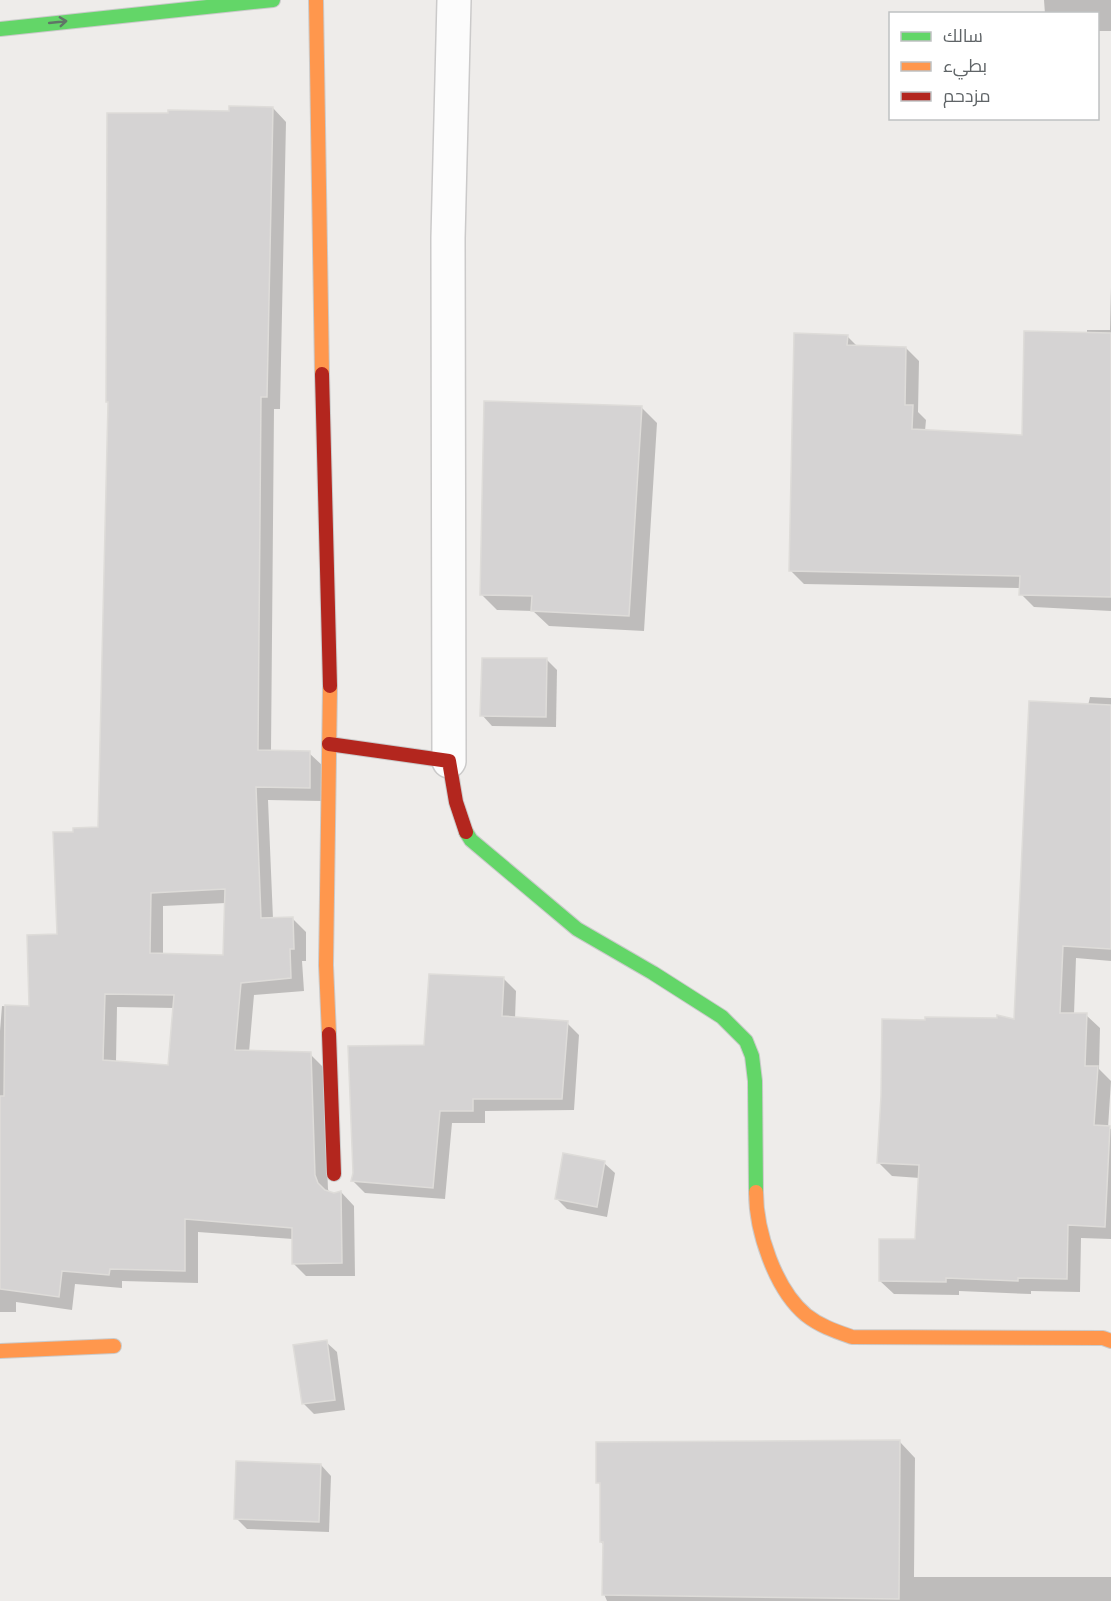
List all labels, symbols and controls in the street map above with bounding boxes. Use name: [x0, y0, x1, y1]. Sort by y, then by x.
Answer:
legend: [889, 12, 1099, 120]
one-way arrow: [48, 17, 68, 28]
text: سالك: [943, 25, 983, 47]
text: بطيء: [943, 55, 987, 80]
text: مزدحم: [943, 85, 991, 108]

